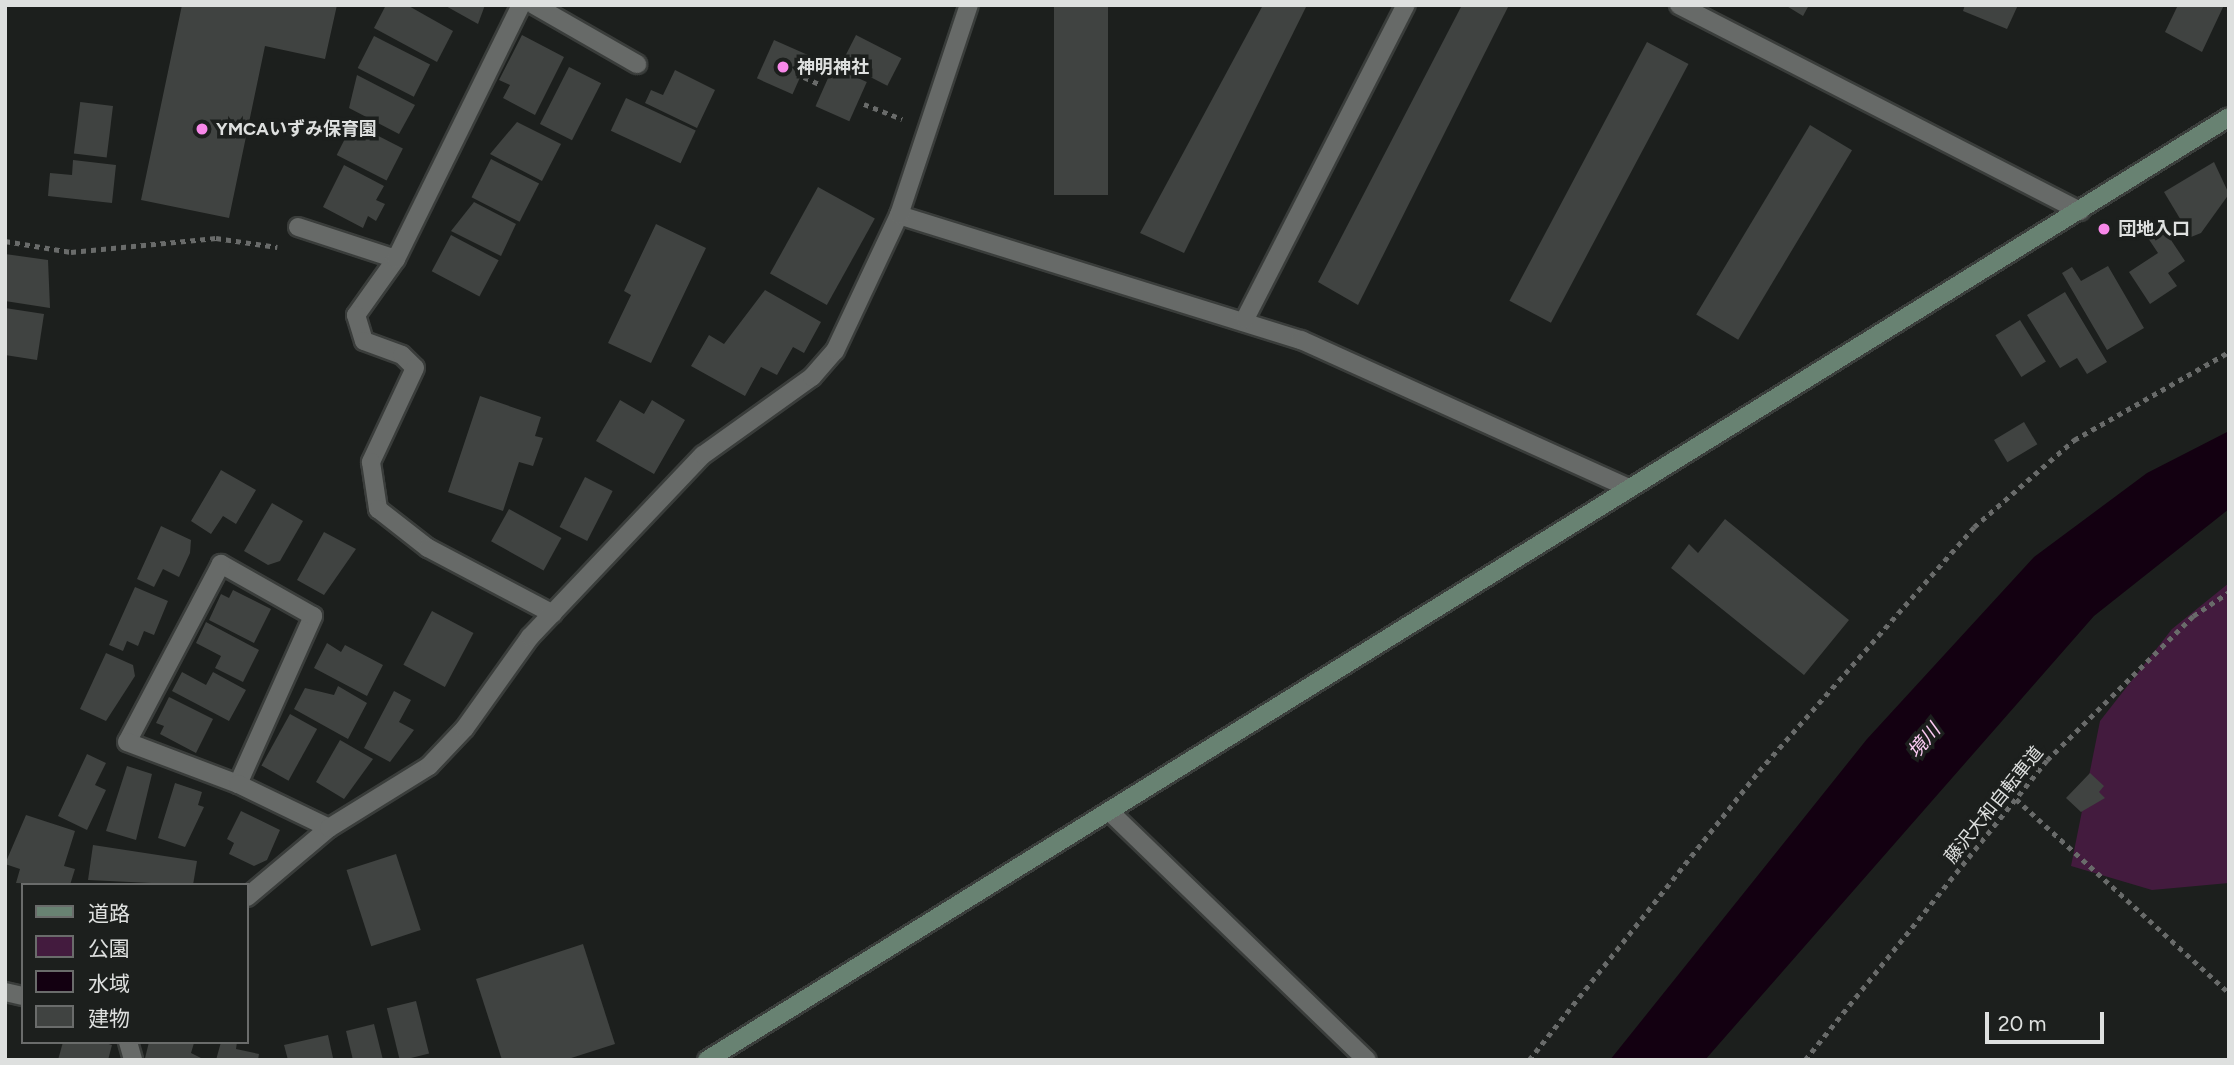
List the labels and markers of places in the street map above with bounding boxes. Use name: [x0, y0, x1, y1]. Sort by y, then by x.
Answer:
place label: 神明神社: [797, 56, 869, 78]
marker: 神明神社: [775, 59, 791, 75]
place label: YMCAいずみ保育園: [216, 118, 377, 140]
marker: YMCAいずみ保育園: [194, 121, 210, 137]
place label: 団地入口: [2118, 218, 2190, 240]
marker: 団地入口: [2096, 221, 2112, 237]

